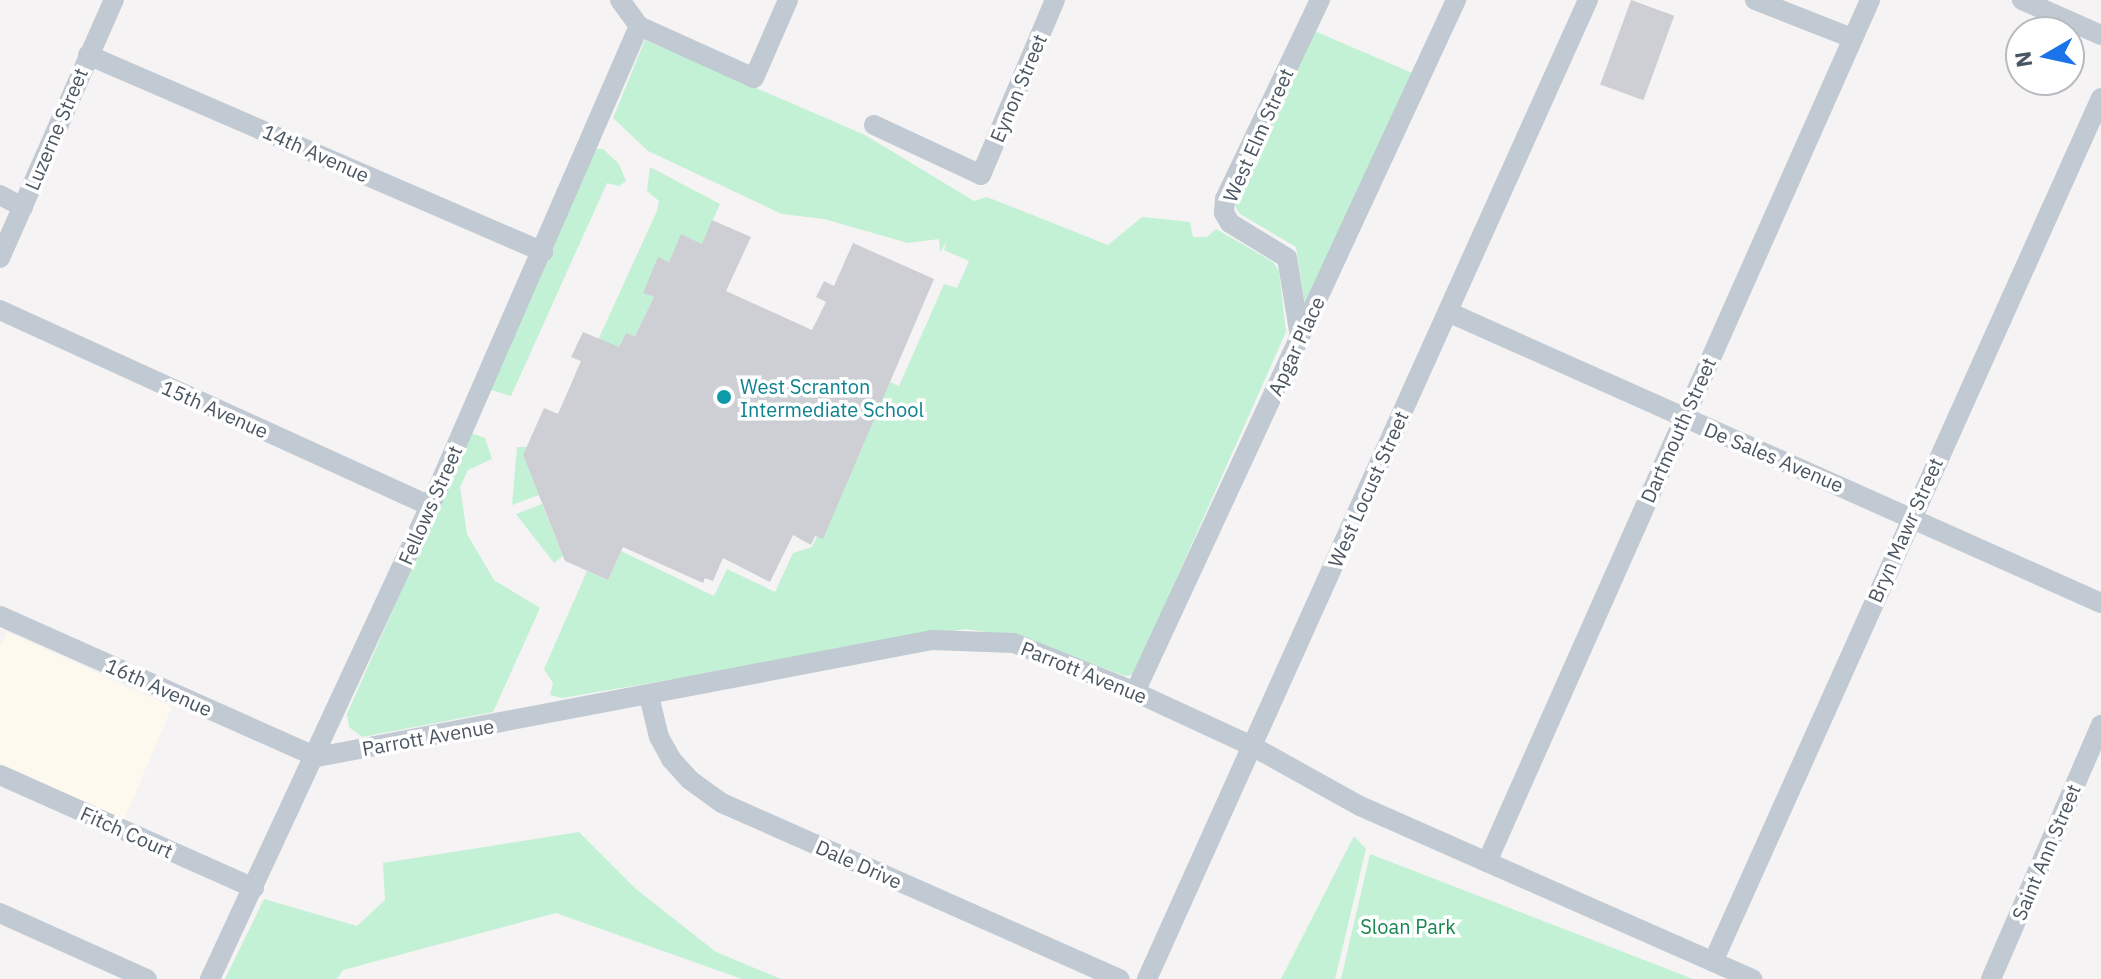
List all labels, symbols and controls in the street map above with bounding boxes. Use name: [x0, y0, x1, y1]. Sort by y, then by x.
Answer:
north arrow: [2005, 16, 2085, 96]
street label: Eynon Street: [984, 30, 1052, 146]
text: N: [2007, 49, 2038, 70]
street label: Luzerne Street: [19, 64, 93, 194]
street label: West Elm Street: [1218, 64, 1298, 206]
street label: 14th Avenue: [259, 119, 373, 187]
street label: Apgar Place: [1263, 293, 1329, 399]
street label: Dartmouth Street: [1635, 354, 1721, 506]
place label: West Scranton Intermediate School: [740, 374, 924, 421]
street label: 15th Avenue: [158, 375, 272, 443]
marker: West Scranton Intermediate School: [715, 388, 733, 406]
street label: West Locust Street: [1323, 407, 1413, 571]
street label: De Sales Avenue: [1701, 417, 1847, 497]
street label: Fellows Street: [393, 442, 467, 568]
street label: Bryn Mawr Street: [1862, 454, 1948, 606]
street label: Parrott Avenue: [1018, 636, 1150, 708]
street label: 16th Avenue: [102, 653, 216, 721]
street label: Parrott Avenue: [360, 714, 496, 760]
street label: Saint Ann Street: [2007, 780, 2085, 924]
street label: Fitch Court: [77, 801, 177, 863]
street label: Dale Drive: [812, 834, 906, 894]
park label: Sloan Park: [1360, 914, 1456, 938]

